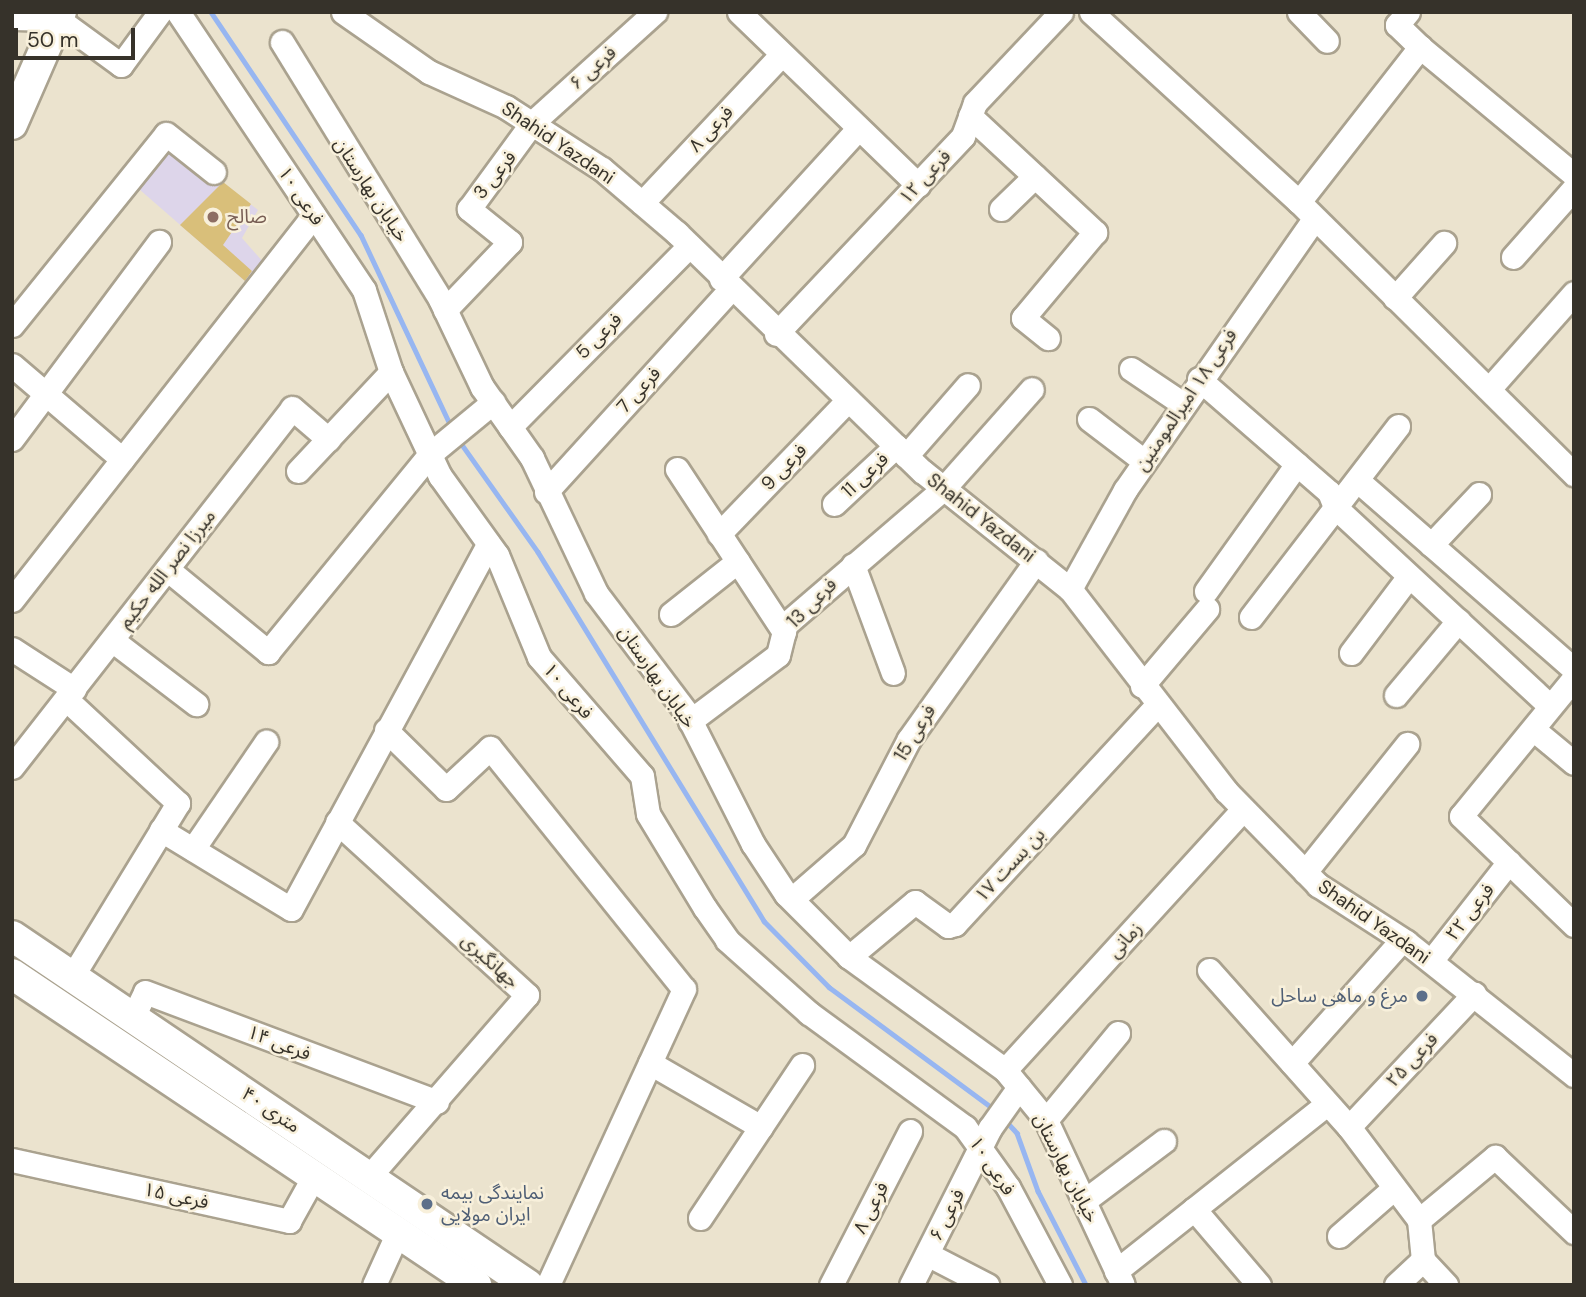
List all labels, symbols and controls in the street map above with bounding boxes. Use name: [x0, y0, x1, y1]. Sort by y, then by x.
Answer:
scale bar: [18, 14, 138, 58]
text: 50 m: [27, 26, 78, 54]
street label: فرعی ۶: [565, 41, 621, 95]
street label: Shahid Yazdani: [497, 97, 619, 189]
street label: فرعی ۸: [684, 101, 738, 157]
street label: خیابان بهارستان: [329, 134, 413, 246]
street label: فرعی ۱۲: [894, 145, 956, 209]
street label: فرعی 3: [469, 146, 521, 204]
street label: فرعی ۱۰: [273, 162, 329, 230]
place label: صالح: [227, 206, 267, 228]
marker: صالح: [205, 209, 221, 225]
street label: فرعی 5: [571, 308, 627, 364]
street label: فرعی ۱۸ امیرالمومنین: [1130, 325, 1242, 475]
street label: فرعی 7: [612, 362, 666, 418]
street label: فرعی 9: [756, 439, 812, 495]
street label: فرعی 11: [837, 448, 893, 502]
street label: Shahid Yazdani: [922, 469, 1040, 567]
street label: میرزا نصر الله حکیم: [114, 505, 220, 633]
street label: فرعی 13: [782, 573, 842, 633]
street label: خیابان بهارستان: [613, 621, 701, 733]
street label: فرعی ۱۰: [538, 658, 598, 724]
street label: فرعی 15: [889, 701, 941, 765]
street label: بن بست ۱۷: [970, 823, 1050, 907]
street label: Shahid Yazdani: [1314, 875, 1434, 969]
street label: فرعی ۲۲: [1441, 879, 1499, 945]
street label: زمانی: [1103, 917, 1147, 963]
street label: جهانگیری: [456, 929, 524, 993]
place label: مرغ و ماهی ساحل: [1271, 985, 1408, 1007]
marker: مرغ و ماهی ساحل: [1414, 988, 1430, 1004]
street label: فرعی ۱۴: [244, 1021, 314, 1065]
street label: فرعی ۲۵: [1381, 1028, 1443, 1092]
street label: ۴۰ متری: [237, 1082, 305, 1138]
street label: خیابان بهارستان: [1029, 1109, 1103, 1227]
street label: فرعی ۱۰: [964, 1132, 1020, 1200]
street label: فرعی ۱۵: [141, 1178, 211, 1214]
street label: فرعی ۸: [848, 1178, 894, 1238]
place label: نمایندگی بیمه ایران مولایی: [441, 1182, 544, 1226]
street label: فرعی ۶: [924, 1185, 970, 1245]
marker: نمایندگی بیمه ایران مولایی: [419, 1196, 435, 1212]

